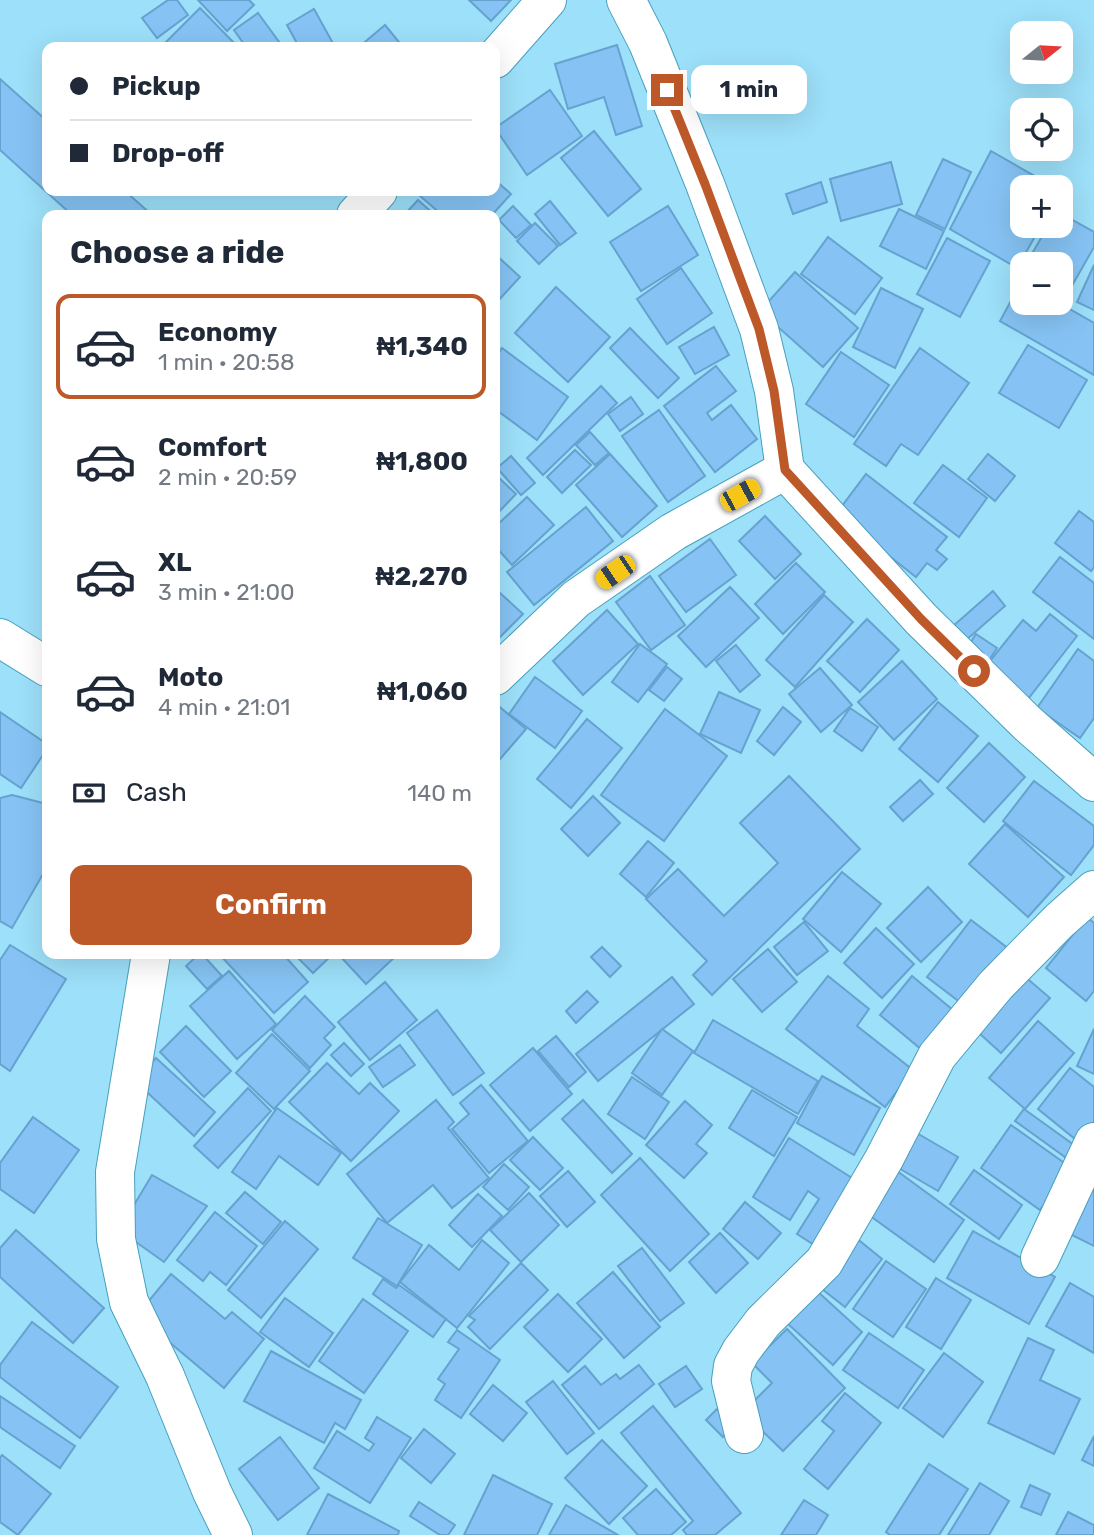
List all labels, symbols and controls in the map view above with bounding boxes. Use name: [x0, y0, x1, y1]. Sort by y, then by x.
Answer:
north arrow: [1010, 21, 1073, 84]
map controls: [1010, 21, 1073, 315]
callout: 1 min: [692, 66, 807, 114]
text: Pickup: [112, 71, 201, 102]
route end: [651, 74, 683, 106]
text: 1 min: [720, 75, 778, 103]
button: locate: [1010, 98, 1073, 161]
text: Drop-off: [112, 138, 224, 169]
button: +: [1010, 175, 1073, 238]
text: Choose a ride: [70, 233, 284, 271]
button: −: [1010, 252, 1073, 315]
icon: car: [74, 315, 137, 378]
text: Economy: [158, 317, 277, 348]
text: ₦1,340: [377, 331, 468, 362]
text: 1 min · 20:58: [158, 348, 295, 376]
icon: car: [74, 430, 137, 493]
text: Comfort: [158, 432, 267, 463]
text: ₦1,800: [376, 446, 468, 477]
text: 2 min · 20:59: [158, 463, 297, 491]
car: [717, 476, 764, 514]
icon: car: [74, 545, 137, 608]
text: XL: [158, 547, 191, 578]
car: [592, 552, 639, 592]
text: ₦2,270: [376, 561, 468, 592]
text: 3 min · 21:00: [158, 578, 295, 606]
route start: [958, 655, 990, 687]
icon: car: [74, 660, 137, 723]
text: Moto: [158, 662, 223, 693]
text: ₦1,060: [377, 676, 468, 707]
text: 4 min · 21:01: [158, 693, 290, 721]
icon: cash: [70, 774, 108, 812]
text: Cash: [126, 777, 187, 808]
text: 140 m: [407, 779, 472, 807]
button: Confirm: [70, 865, 472, 945]

